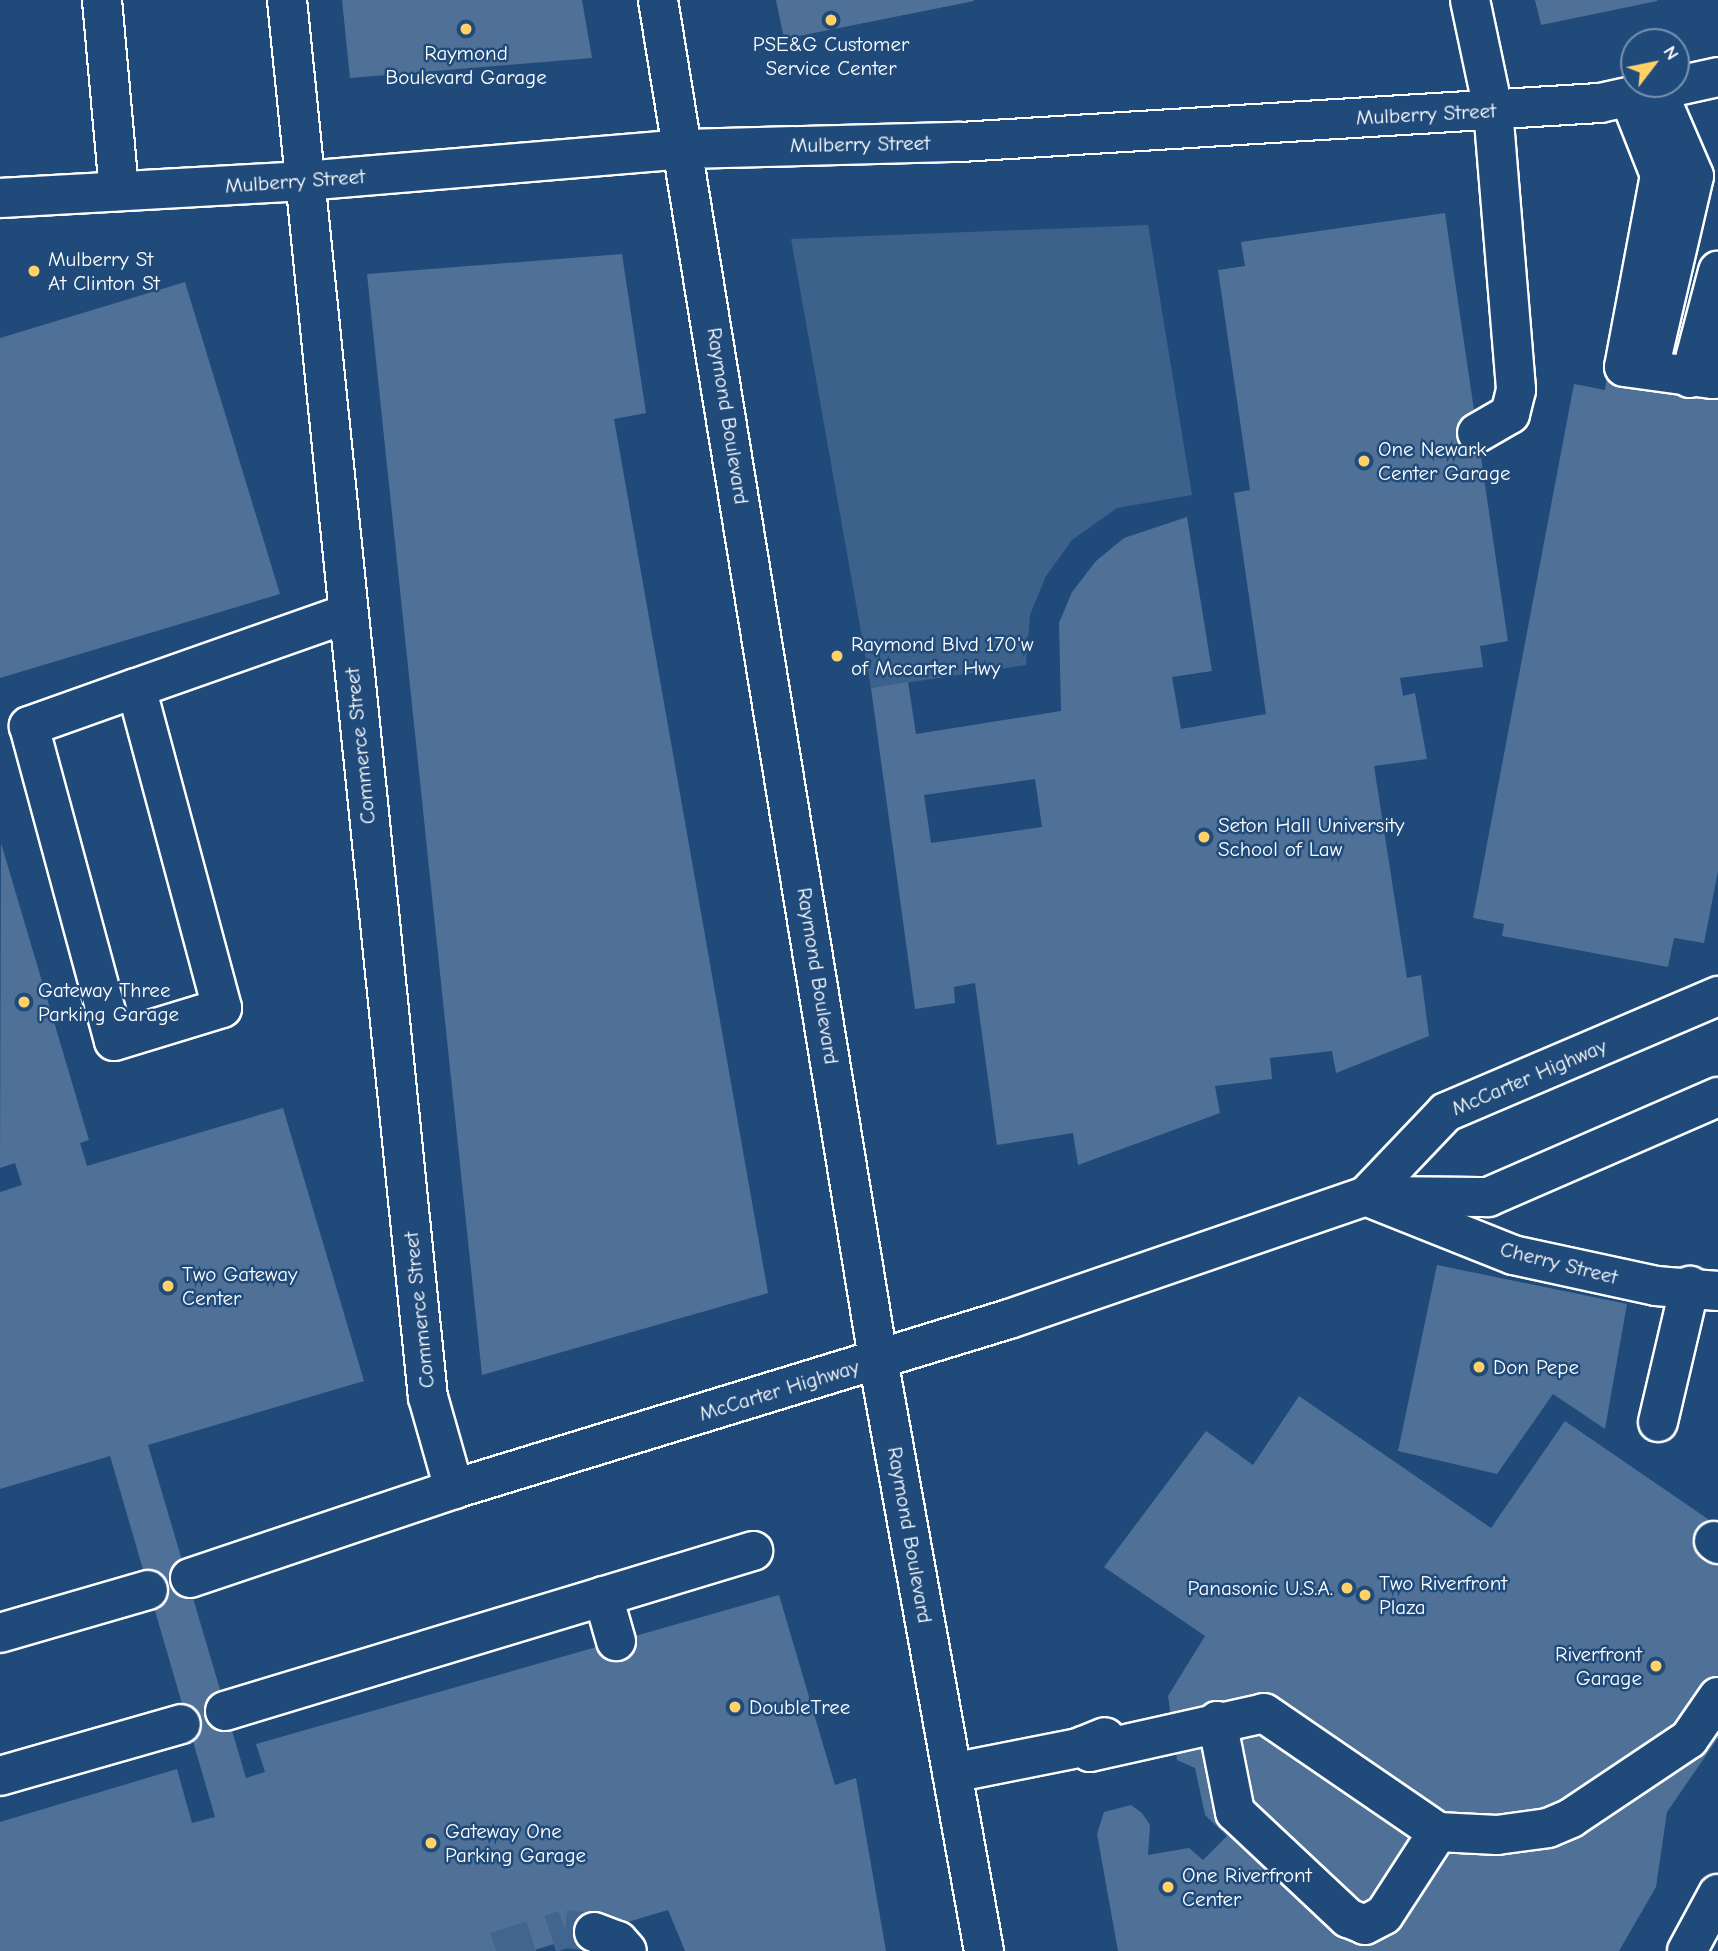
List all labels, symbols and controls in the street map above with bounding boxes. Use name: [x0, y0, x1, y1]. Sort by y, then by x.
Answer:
marker: PSE&G Customer Service Center: [823, 12, 839, 28]
marker: Raymond Boulevard Garage: [458, 21, 474, 37]
north arrow: [1620, 28, 1690, 98]
place label: PSE&G Customer Service Center: [753, 31, 909, 81]
place label: Raymond Boulevard Garage: [385, 40, 547, 90]
text: N: [1658, 42, 1684, 64]
street label: Mulberry Street: [1355, 98, 1497, 130]
street label: Mulberry Street: [790, 130, 930, 158]
street label: Mulberry Street: [224, 164, 366, 198]
place label: Mulberry St At Clinton St: [48, 246, 160, 296]
marker: Mulberry St At Clinton St: [26, 263, 42, 279]
street label: Raymond Boulevard: [702, 326, 754, 506]
place label: One Newark Center Garage: [1378, 436, 1511, 486]
marker: One Newark Center Garage: [1356, 453, 1372, 469]
place label: Raymond Blvd 170'w of Mccarter Hwy: [851, 631, 1034, 681]
marker: Raymond Blvd 170'w of Mccarter Hwy: [829, 648, 845, 664]
street label: Commerce Street: [339, 667, 381, 825]
place label: Seton Hall University School of Law: [1218, 812, 1404, 862]
marker: Seton Hall University School of Law: [1196, 829, 1212, 845]
street label: Raymond Boulevard: [792, 886, 844, 1066]
place label: Gateway Three Parking Garage: [38, 977, 179, 1027]
marker: Gateway Three Parking Garage: [16, 994, 32, 1010]
street label: McCarter Highway: [1448, 1033, 1610, 1121]
street label: Commerce Street: [398, 1231, 440, 1389]
street label: Cherry Street: [1498, 1236, 1620, 1290]
place label: Two Gateway Center: [182, 1261, 297, 1311]
marker: Two Gateway Center: [160, 1278, 176, 1294]
street label: McCarter Highway: [696, 1354, 862, 1426]
place label: Don Pepe: [1493, 1354, 1579, 1380]
marker: Don Pepe: [1471, 1359, 1487, 1375]
street label: Raymond Boulevard: [882, 1445, 938, 1625]
place label: Two Riverfront Plaza: [1379, 1570, 1507, 1620]
place label: Panasonic U.S.A.: [1188, 1575, 1333, 1601]
marker: Panasonic U.S.A.: [1339, 1580, 1355, 1596]
marker: Two Riverfront Plaza: [1357, 1587, 1373, 1603]
place label: Riverfront Garage: [1555, 1641, 1642, 1691]
marker: Riverfront Garage: [1648, 1658, 1664, 1674]
place label: DoubleTree: [749, 1694, 850, 1720]
marker: DoubleTree: [727, 1699, 743, 1715]
place label: Gateway One Parking Garage: [445, 1818, 586, 1868]
marker: Gateway One Parking Garage: [423, 1835, 439, 1851]
place label: One Riverfront Center: [1182, 1862, 1312, 1912]
marker: One Riverfront Center: [1160, 1879, 1176, 1895]

